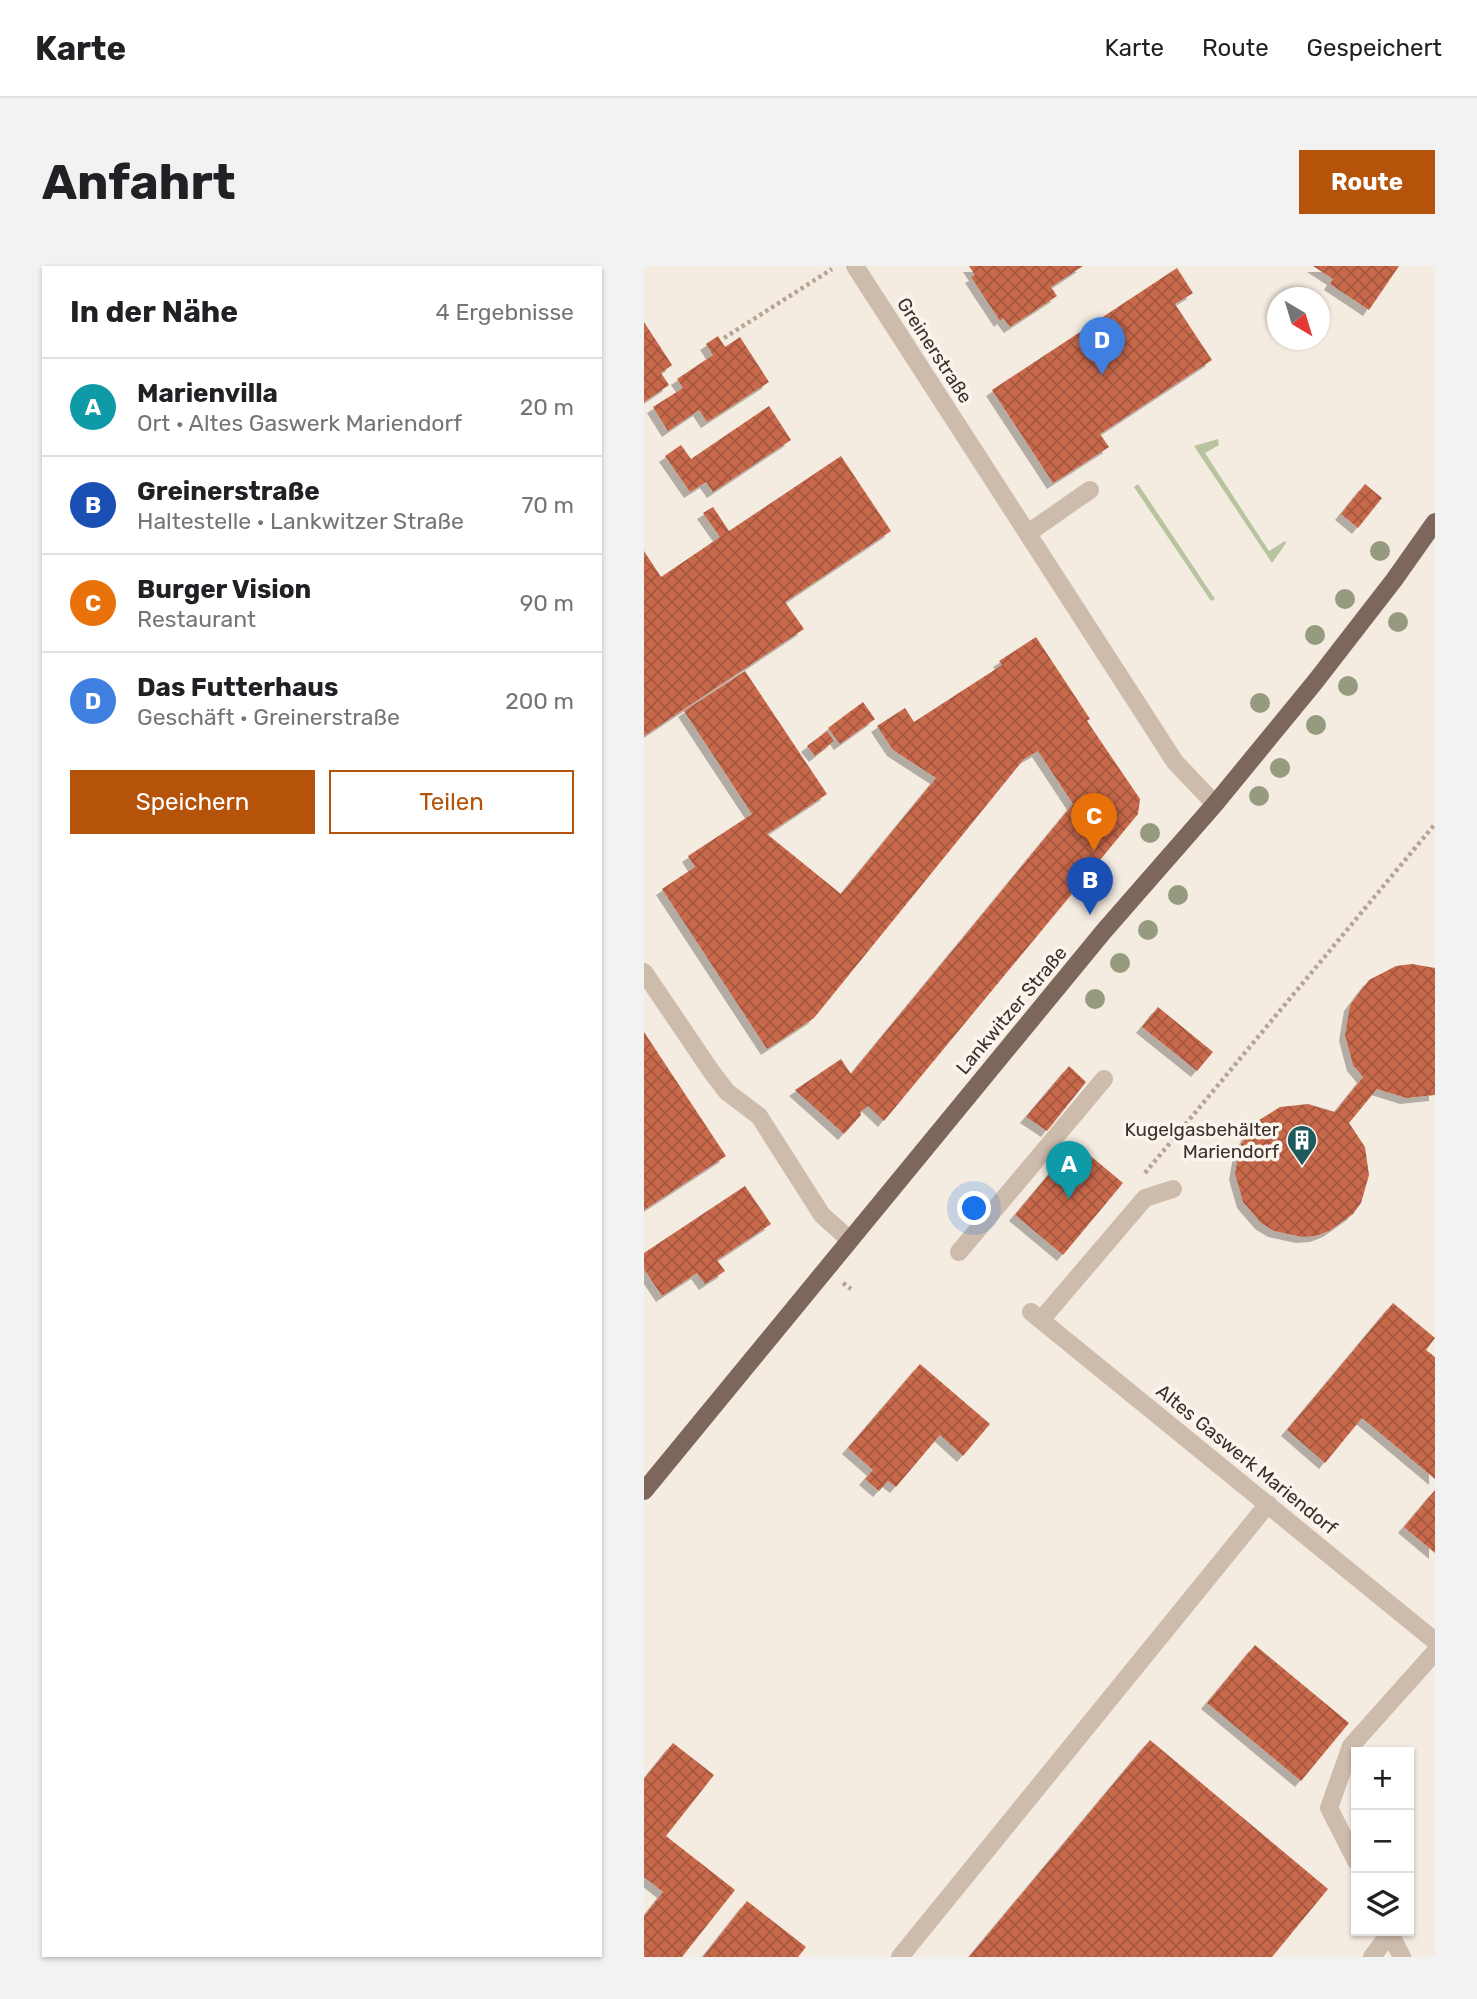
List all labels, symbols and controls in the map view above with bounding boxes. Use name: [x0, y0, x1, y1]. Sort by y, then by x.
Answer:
text: Karte: [35, 29, 126, 68]
text: Karte: [1105, 34, 1164, 62]
text: Route: [1202, 34, 1269, 62]
text: Gespeichert: [1307, 34, 1442, 62]
button: Route: [1299, 150, 1435, 214]
text: Anfahrt: [42, 153, 236, 211]
north arrow: [1267, 287, 1330, 350]
street label: Greinerstraße: [892, 293, 977, 407]
text: In der Nähe: [70, 294, 238, 330]
text: 4 Ergebnisse: [436, 298, 574, 326]
pin: D: [1079, 317, 1125, 375]
text: Marienvilla: [137, 378, 278, 409]
text: A: [85, 393, 101, 421]
text: 20 m: [520, 393, 574, 421]
text: Ort · Altes Gaswerk Mariendorf: [137, 409, 462, 437]
text: Greinerstraße: [137, 476, 320, 507]
text: B: [85, 491, 101, 519]
text: 70 m: [522, 491, 574, 519]
text: Haltestelle · Lankwitzer Straße: [137, 507, 464, 535]
text: Burger Vision: [137, 574, 311, 605]
text: C: [85, 589, 101, 617]
text: 90 m: [520, 589, 574, 617]
text: Restaurant: [137, 605, 256, 633]
text: Das Futterhaus: [137, 672, 338, 703]
text: D: [85, 687, 101, 715]
text: 200 m: [505, 687, 574, 715]
text: Geschäft · Greinerstraße: [137, 703, 400, 731]
button: Speichern: [70, 770, 315, 834]
button: Teilen: [329, 770, 574, 834]
pin: C: [1071, 793, 1117, 851]
pin: B: [1067, 857, 1113, 915]
street label: Lankwitzer Straße: [951, 942, 1072, 1079]
place label: Kugelgasbehälter Mariendorf: [1125, 1118, 1280, 1163]
building icon: Kugelgasbehälter Mariendorf: [1285, 1123, 1319, 1167]
pin: A: [1046, 1141, 1092, 1199]
your location: [957, 1191, 991, 1225]
street label: Altes Gaswerk Mariendorf: [1152, 1379, 1342, 1540]
map controls: [1351, 1747, 1414, 1936]
button: +: [1351, 1747, 1414, 1810]
button: −: [1351, 1810, 1414, 1873]
button: layers: [1351, 1873, 1414, 1936]

